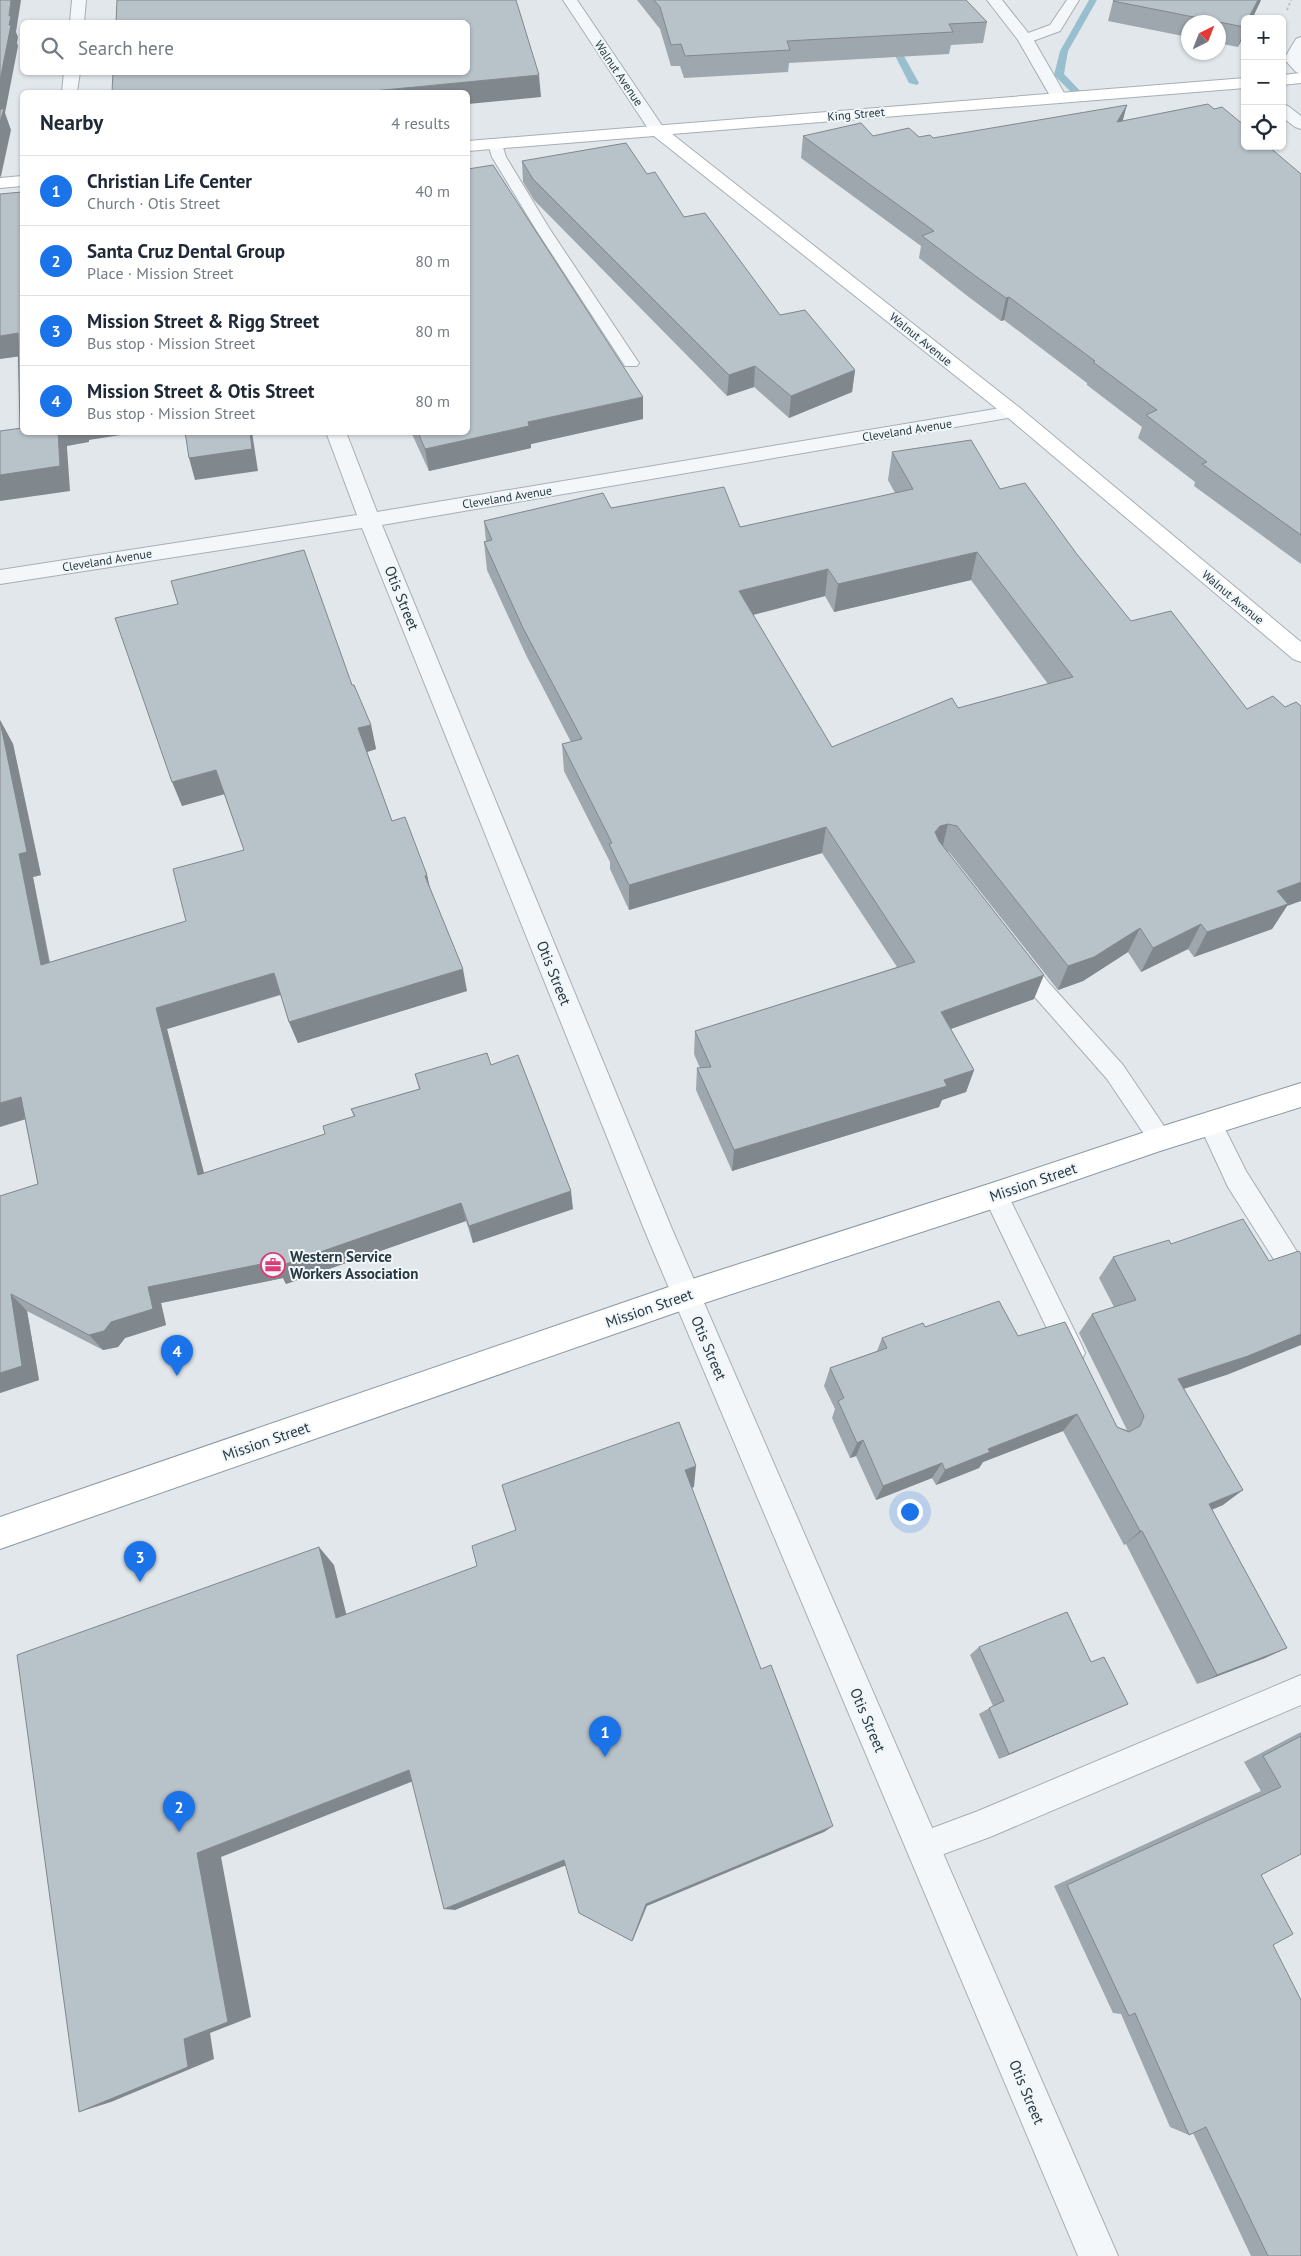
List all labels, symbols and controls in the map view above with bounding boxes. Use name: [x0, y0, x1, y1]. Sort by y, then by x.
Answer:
north arrow: [1181, 15, 1226, 60]
map controls: [1241, 15, 1286, 150]
button: +: [1241, 15, 1286, 60]
search box: [20, 20, 470, 75]
icon: search: [38, 34, 66, 62]
text: Search here: [78, 36, 174, 60]
street label: Walnut Avenue: [591, 37, 647, 109]
button: −: [1241, 60, 1286, 105]
street label: King Street: [827, 104, 885, 124]
button: locate: [1241, 105, 1286, 150]
text: Nearby: [40, 109, 103, 136]
text: 4 results: [391, 113, 450, 133]
text: Christian Life Center: [87, 169, 252, 193]
text: 1: [51, 181, 61, 201]
text: 40 m: [415, 181, 450, 201]
text: Church · Otis Street: [87, 193, 220, 213]
text: Santa Cruz Dental Group: [87, 239, 285, 263]
text: 2: [51, 251, 61, 271]
text: 80 m: [415, 251, 450, 271]
text: Place · Mission Street: [87, 263, 234, 283]
text: Mission Street & Rigg Street: [87, 309, 319, 333]
street label: Walnut Avenue: [887, 309, 955, 369]
text: 3: [51, 321, 61, 341]
text: 80 m: [415, 321, 450, 341]
text: Bus stop · Mission Street: [87, 333, 255, 353]
text: Mission Street & Otis Street: [87, 379, 314, 403]
text: 4: [51, 391, 61, 411]
text: 80 m: [415, 391, 450, 411]
text: Bus stop · Mission Street: [87, 403, 255, 423]
street label: Cleveland Avenue: [861, 415, 953, 445]
street label: Cleveland Avenue: [461, 482, 553, 512]
street label: Cleveland Avenue: [61, 545, 153, 575]
street label: Otis Street: [380, 563, 424, 633]
street label: Walnut Avenue: [1199, 567, 1267, 627]
street label: Otis Street: [532, 938, 576, 1008]
street label: Mission Street: [987, 1158, 1079, 1206]
place label: Western Service Workers Association: [290, 1247, 418, 1283]
office icon: Western Service Workers Association: [260, 1252, 286, 1278]
street label: Mission Street: [603, 1284, 695, 1332]
street label: Otis Street: [687, 1313, 731, 1383]
pin: 4: [161, 1335, 193, 1376]
street label: Mission Street: [220, 1417, 312, 1465]
your location: [897, 1499, 923, 1525]
pin: 3: [124, 1541, 156, 1582]
street label: Otis Street: [846, 1685, 890, 1755]
pin: 1: [589, 1716, 621, 1757]
pin: 2: [163, 1791, 195, 1832]
street label: Otis Street: [1005, 2057, 1049, 2127]

